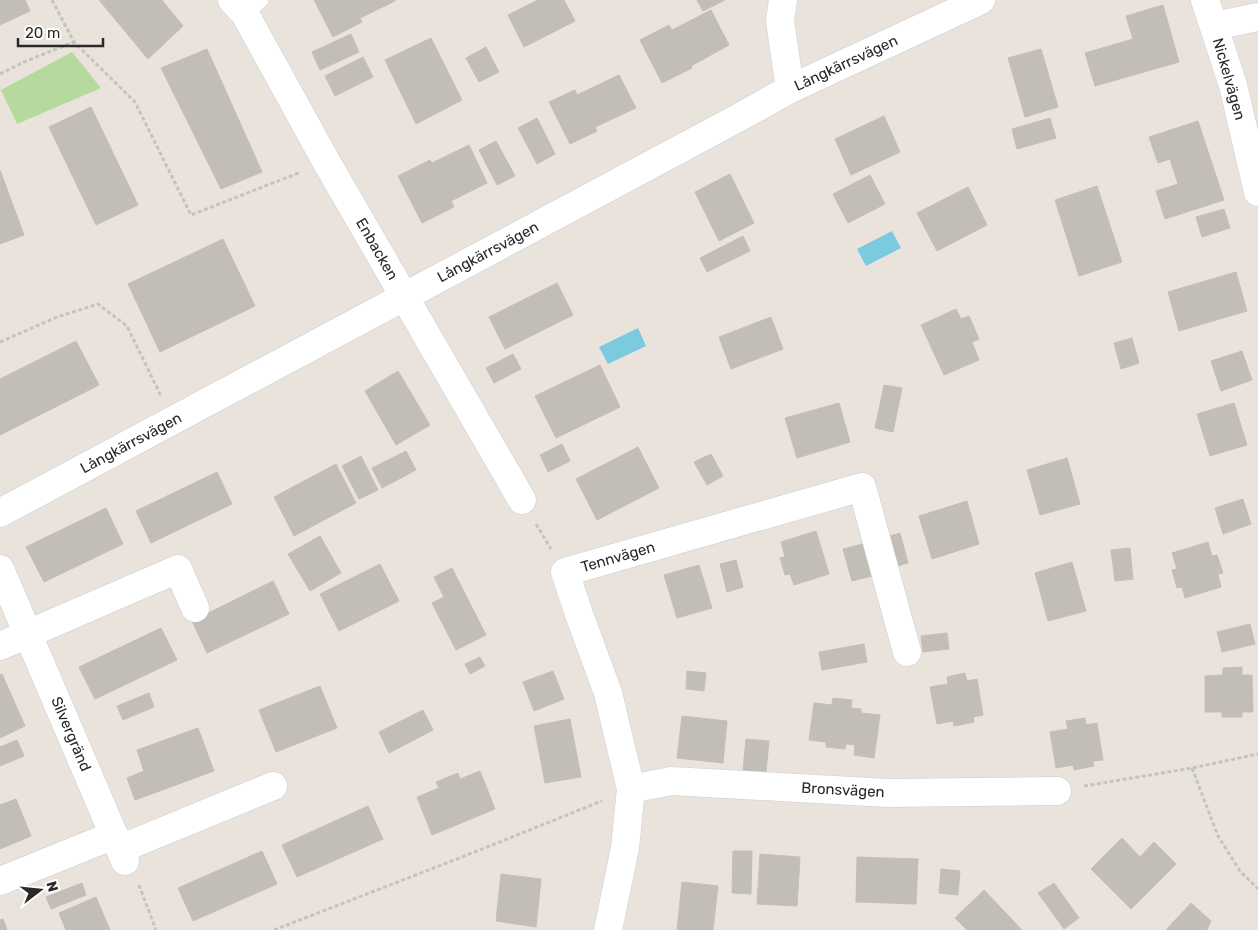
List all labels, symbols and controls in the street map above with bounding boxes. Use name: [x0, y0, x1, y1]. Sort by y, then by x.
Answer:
scale bar: [18, 15, 102, 47]
text: 20 m: [25, 24, 60, 42]
street label: Långkärrsvägen: [791, 31, 901, 95]
street label: Nickelvägen: [1209, 36, 1249, 122]
street label: Enbacken: [352, 215, 402, 283]
street label: Långkärrsvägen: [434, 218, 542, 286]
street label: Långkärrsvägen: [77, 409, 185, 477]
street label: Tennvägen: [579, 538, 657, 576]
street label: Silvergränd: [47, 694, 95, 774]
street label: Bronsvägen: [801, 779, 885, 801]
north arrow: [15, 865, 65, 915]
text: N: [42, 879, 62, 894]

